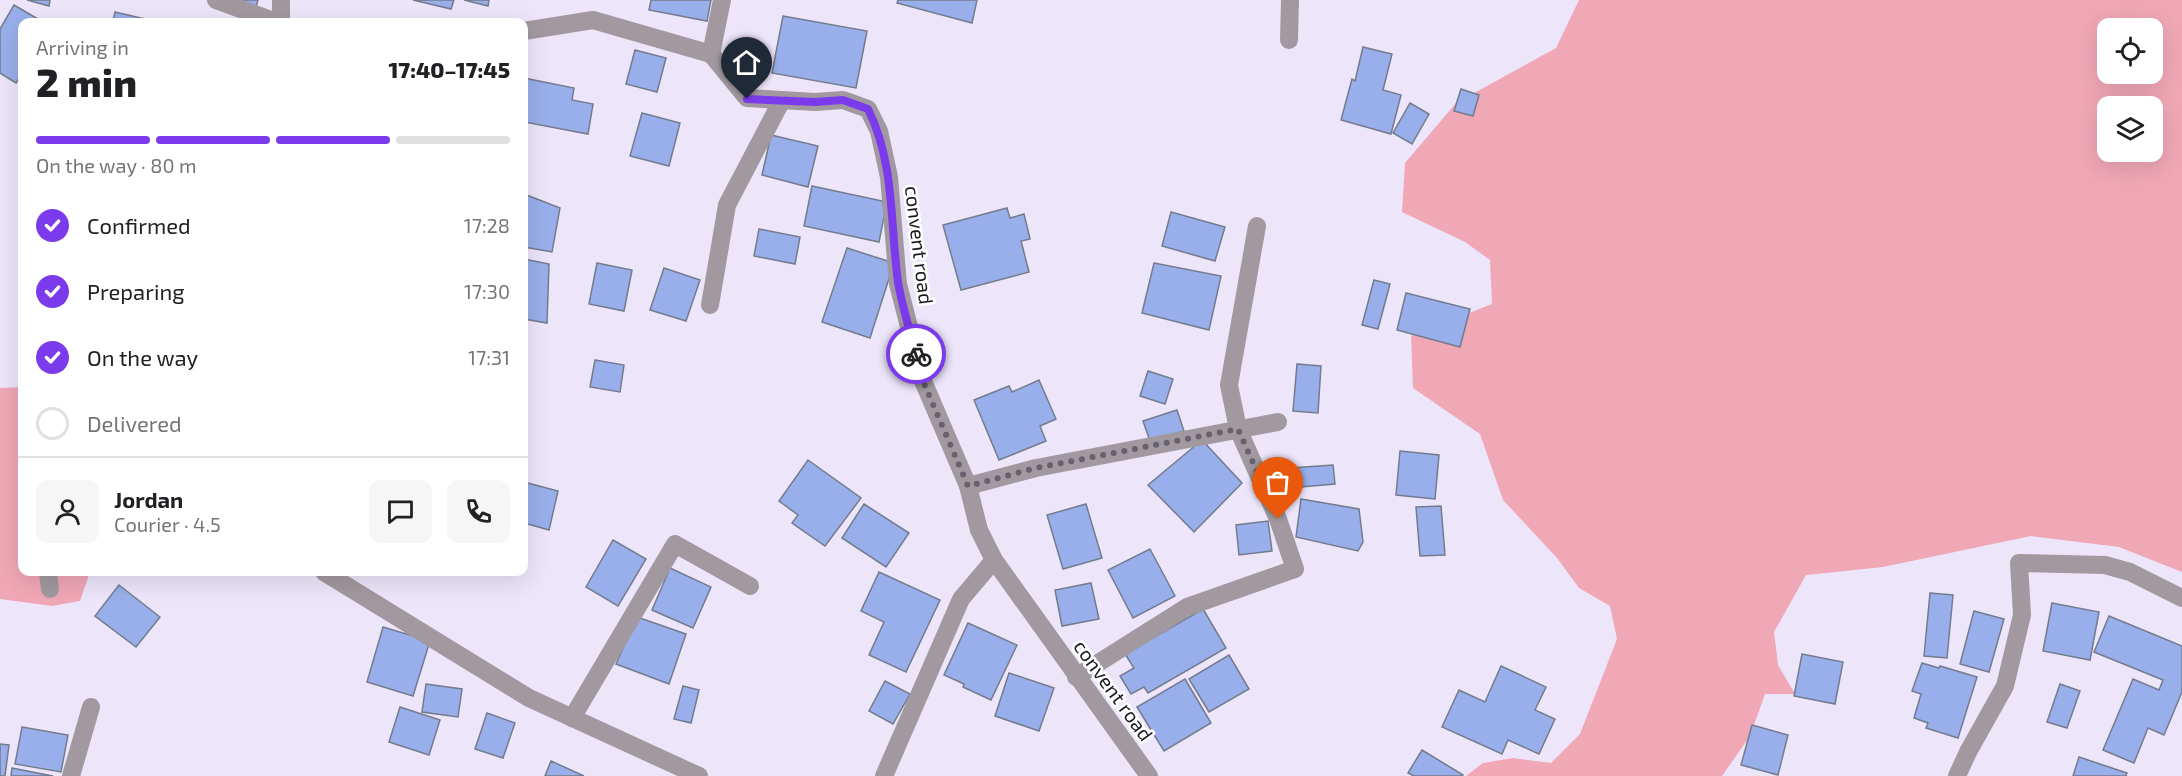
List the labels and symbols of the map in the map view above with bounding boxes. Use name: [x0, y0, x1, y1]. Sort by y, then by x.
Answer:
pin: [721, 37, 772, 99]
street label: convent road: [901, 184, 939, 306]
courier: [886, 324, 946, 384]
pin: [1252, 457, 1303, 519]
street label: convent road: [1069, 635, 1159, 745]

